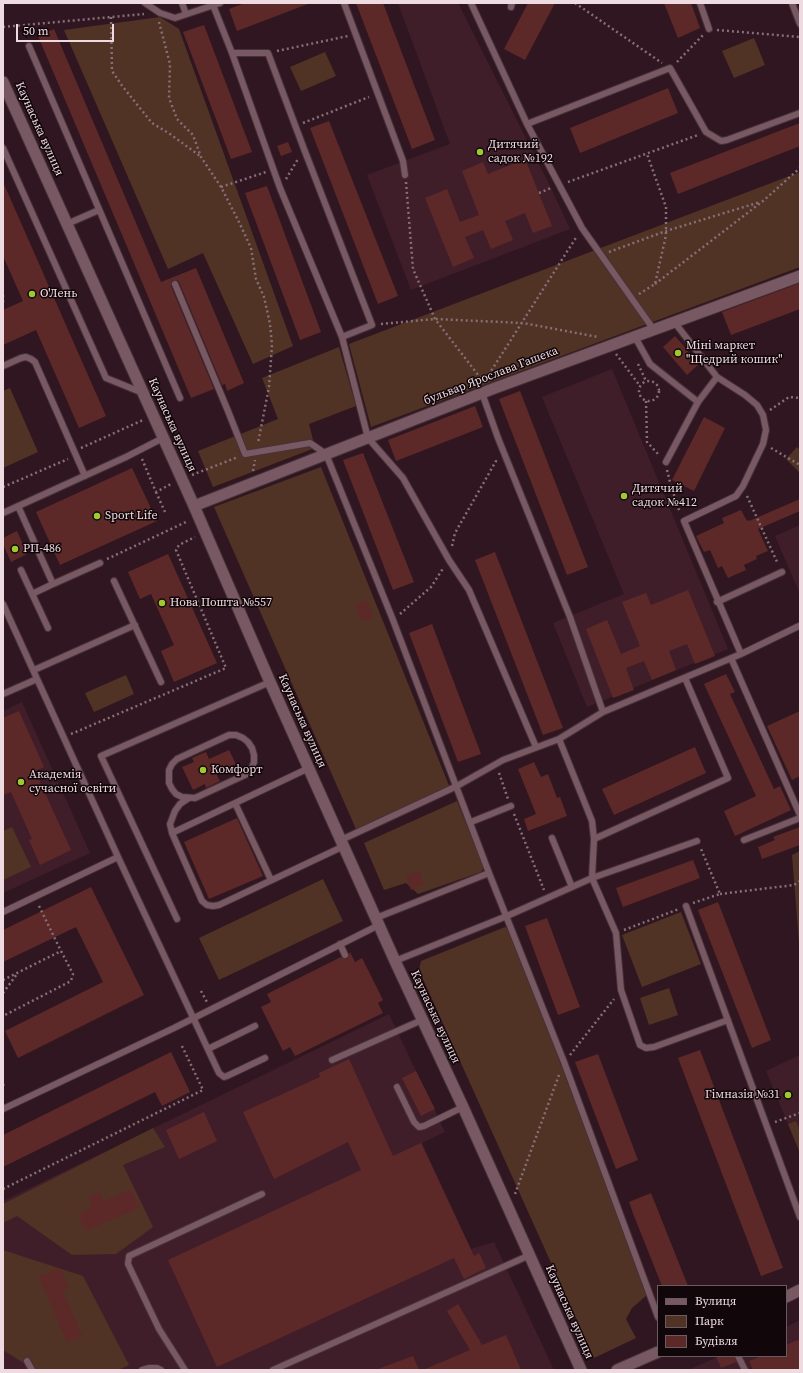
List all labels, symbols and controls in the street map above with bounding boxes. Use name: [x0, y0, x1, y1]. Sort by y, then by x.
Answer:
scale bar: [18, 16, 116, 42]
text: 50 m: [23, 23, 49, 39]
street label: Каунаська вулиця: [12, 80, 66, 178]
place label: Дитячий садок №192: [488, 138, 553, 166]
marker: Дитячий садок №192: [475, 147, 485, 157]
place label: О'Лень: [40, 287, 77, 301]
marker: О'Лень: [27, 289, 37, 299]
place label: Міні маркет "Щедрий кошик": [686, 339, 782, 367]
street label: бульвар Ярослава Гашека: [422, 344, 560, 408]
marker: Міні маркет "Щедрий кошик": [673, 348, 683, 358]
street label: Каунаська вулиця: [145, 376, 199, 474]
place label: Дитячий садок №412: [632, 482, 697, 510]
marker: Дитячий садок №412: [619, 491, 629, 501]
place label: Sport Life: [105, 509, 158, 523]
marker: Sport Life: [92, 511, 102, 521]
place label: РП-486: [23, 542, 61, 556]
marker: РП-486: [10, 544, 20, 554]
place label: Нова Пошта №557: [170, 596, 272, 610]
marker: Нова Пошта №557: [157, 598, 167, 608]
street label: Каунаська вулиця: [275, 672, 329, 770]
place label: Комфорт: [211, 763, 262, 777]
marker: Комфорт: [198, 765, 208, 775]
place label: Академія сучасної освіти: [29, 768, 116, 796]
marker: Академія сучасної освіти: [16, 777, 26, 787]
street label: Каунаська вулиця: [407, 968, 463, 1066]
place label: Гімназія №31: [705, 1088, 780, 1102]
marker: Гімназія №31: [783, 1090, 793, 1100]
street label: Каунаська вулиця: [542, 1263, 596, 1361]
legend: [657, 1285, 787, 1357]
text: Вулиця: [695, 1293, 736, 1309]
text: Парк: [695, 1313, 724, 1329]
text: Будівля: [695, 1333, 738, 1349]

